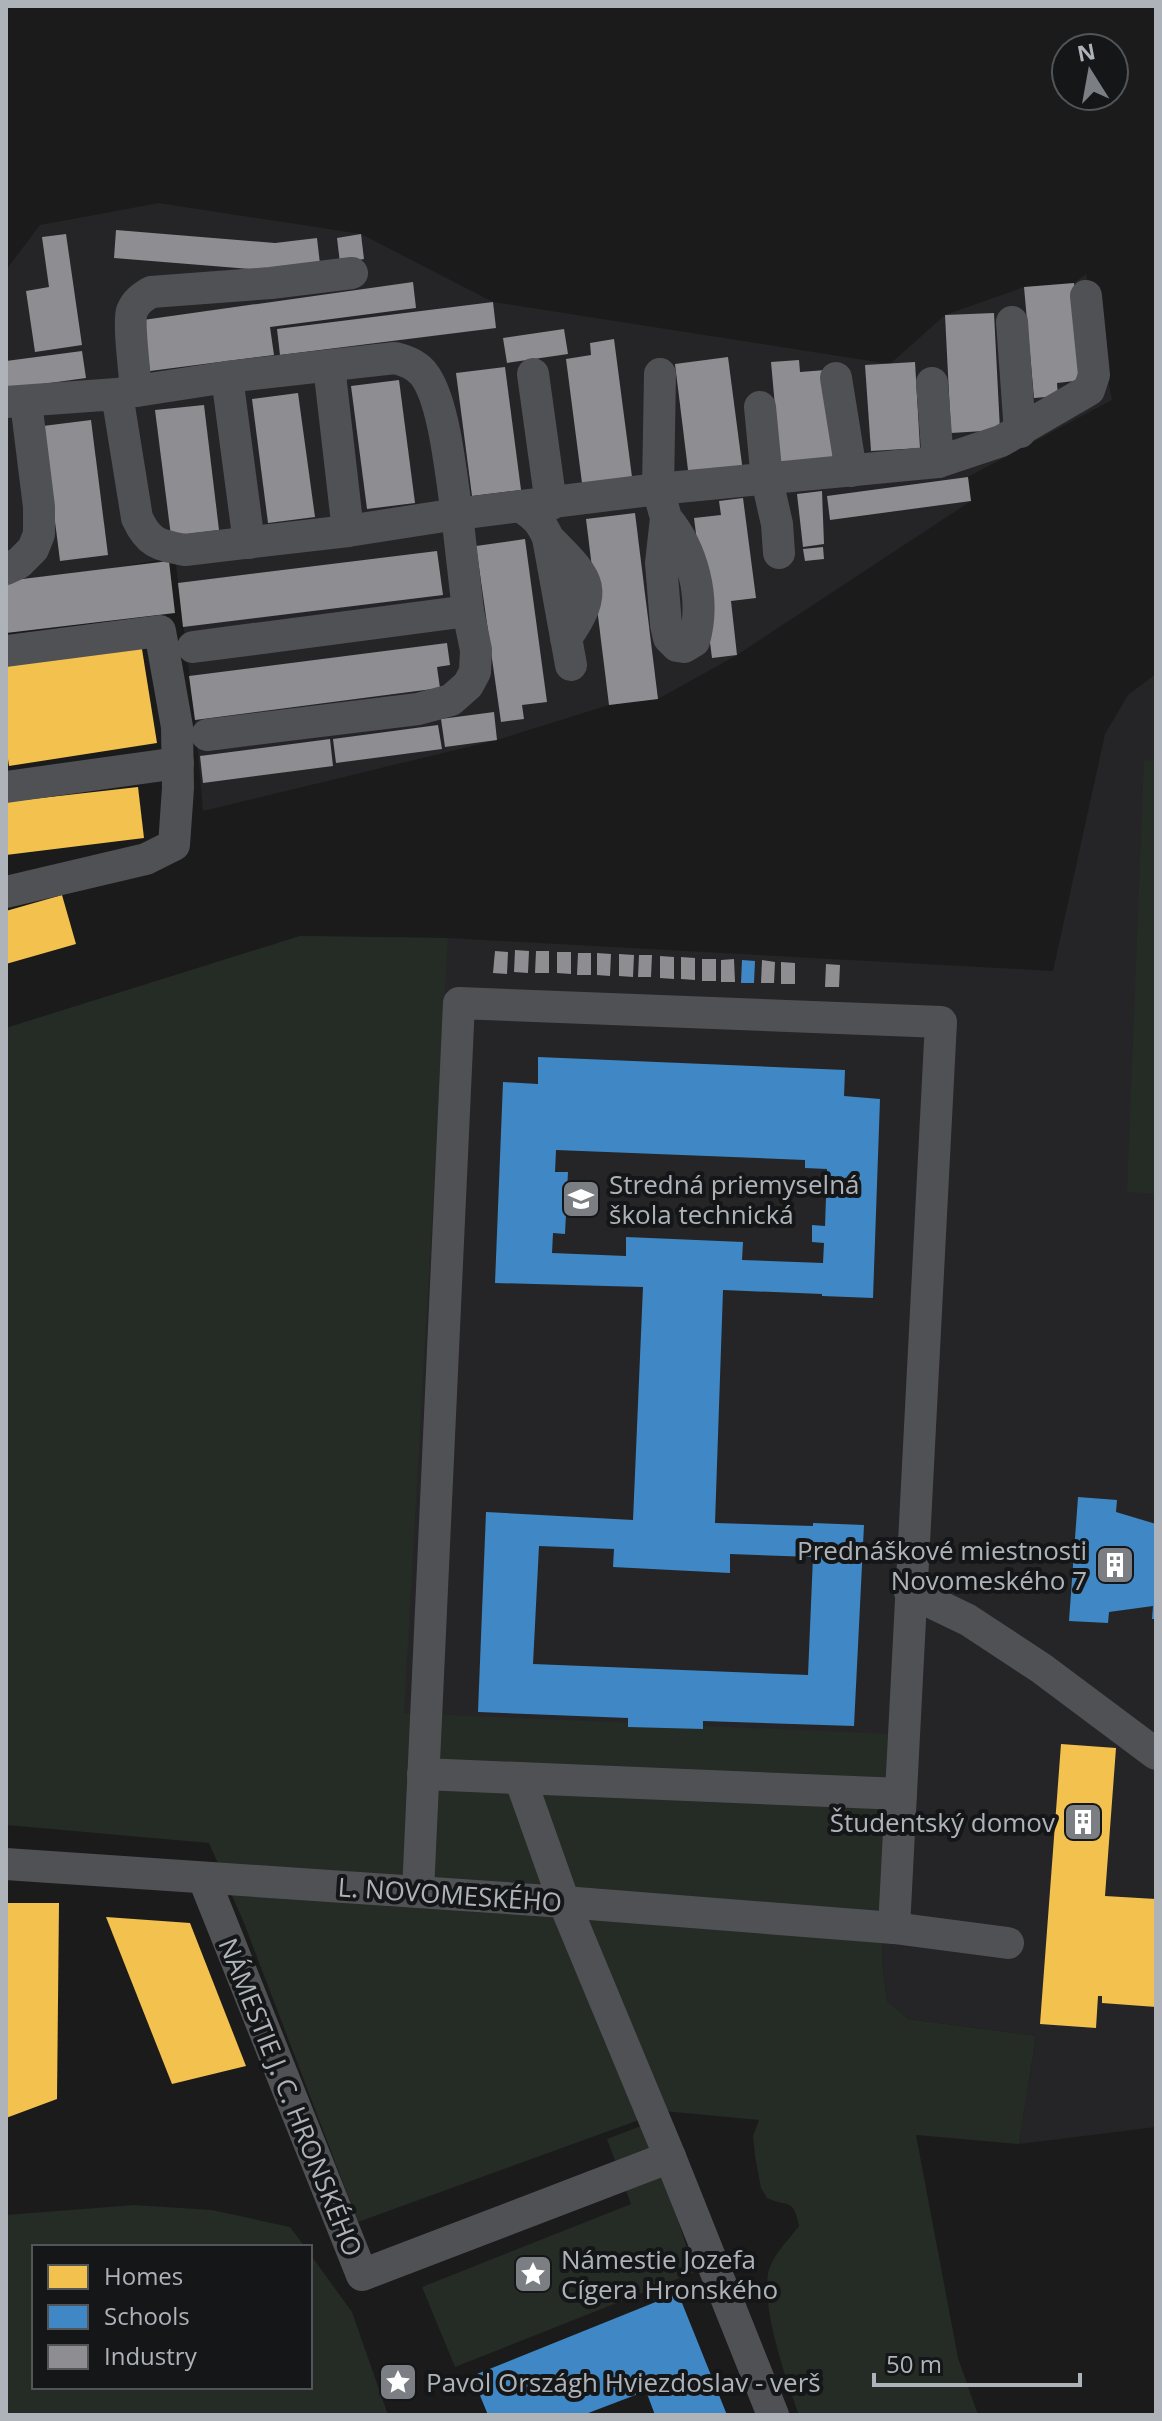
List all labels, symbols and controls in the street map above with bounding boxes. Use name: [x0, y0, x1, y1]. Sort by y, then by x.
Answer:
north arrow: [1050, 32, 1130, 112]
text: N: [1074, 35, 1098, 68]
place label: Stredná priemyselná škola technická: [609, 1166, 860, 1232]
school or university icon: Stredná priemyselná škola technická: [560, 1178, 602, 1220]
place label: Prednáškové miestnosti Novomeského 7: [797, 1532, 1087, 1598]
building icon: Prednáškové miestnosti Novomeského 7: [1094, 1544, 1136, 1586]
building icon: Študentský domov: [1062, 1801, 1104, 1843]
place label: Študentský domov: [830, 1804, 1055, 1840]
street label: L. NOVOMESKÉHO: [337, 1868, 563, 1920]
street label: NÁMESTIE J. C. HRONSKÉHO: [211, 1932, 371, 2262]
place label: Námestie Jozefa Cígera Hronského: [561, 2241, 778, 2307]
legend: [32, 2245, 312, 2389]
place icon: Námestie Jozefa Cígera Hronského: [512, 2253, 554, 2295]
text: Homes: [104, 2259, 183, 2292]
text: Schools: [104, 2299, 190, 2332]
scale bar: [874, 2337, 1080, 2387]
text: Industry: [104, 2339, 198, 2372]
text: 50 m: [886, 2347, 942, 2380]
place icon: Pavol Országh Hviezdoslav - verš: [377, 2361, 419, 2403]
place label: Pavol Országh Hviezdoslav - verš: [426, 2364, 821, 2400]

